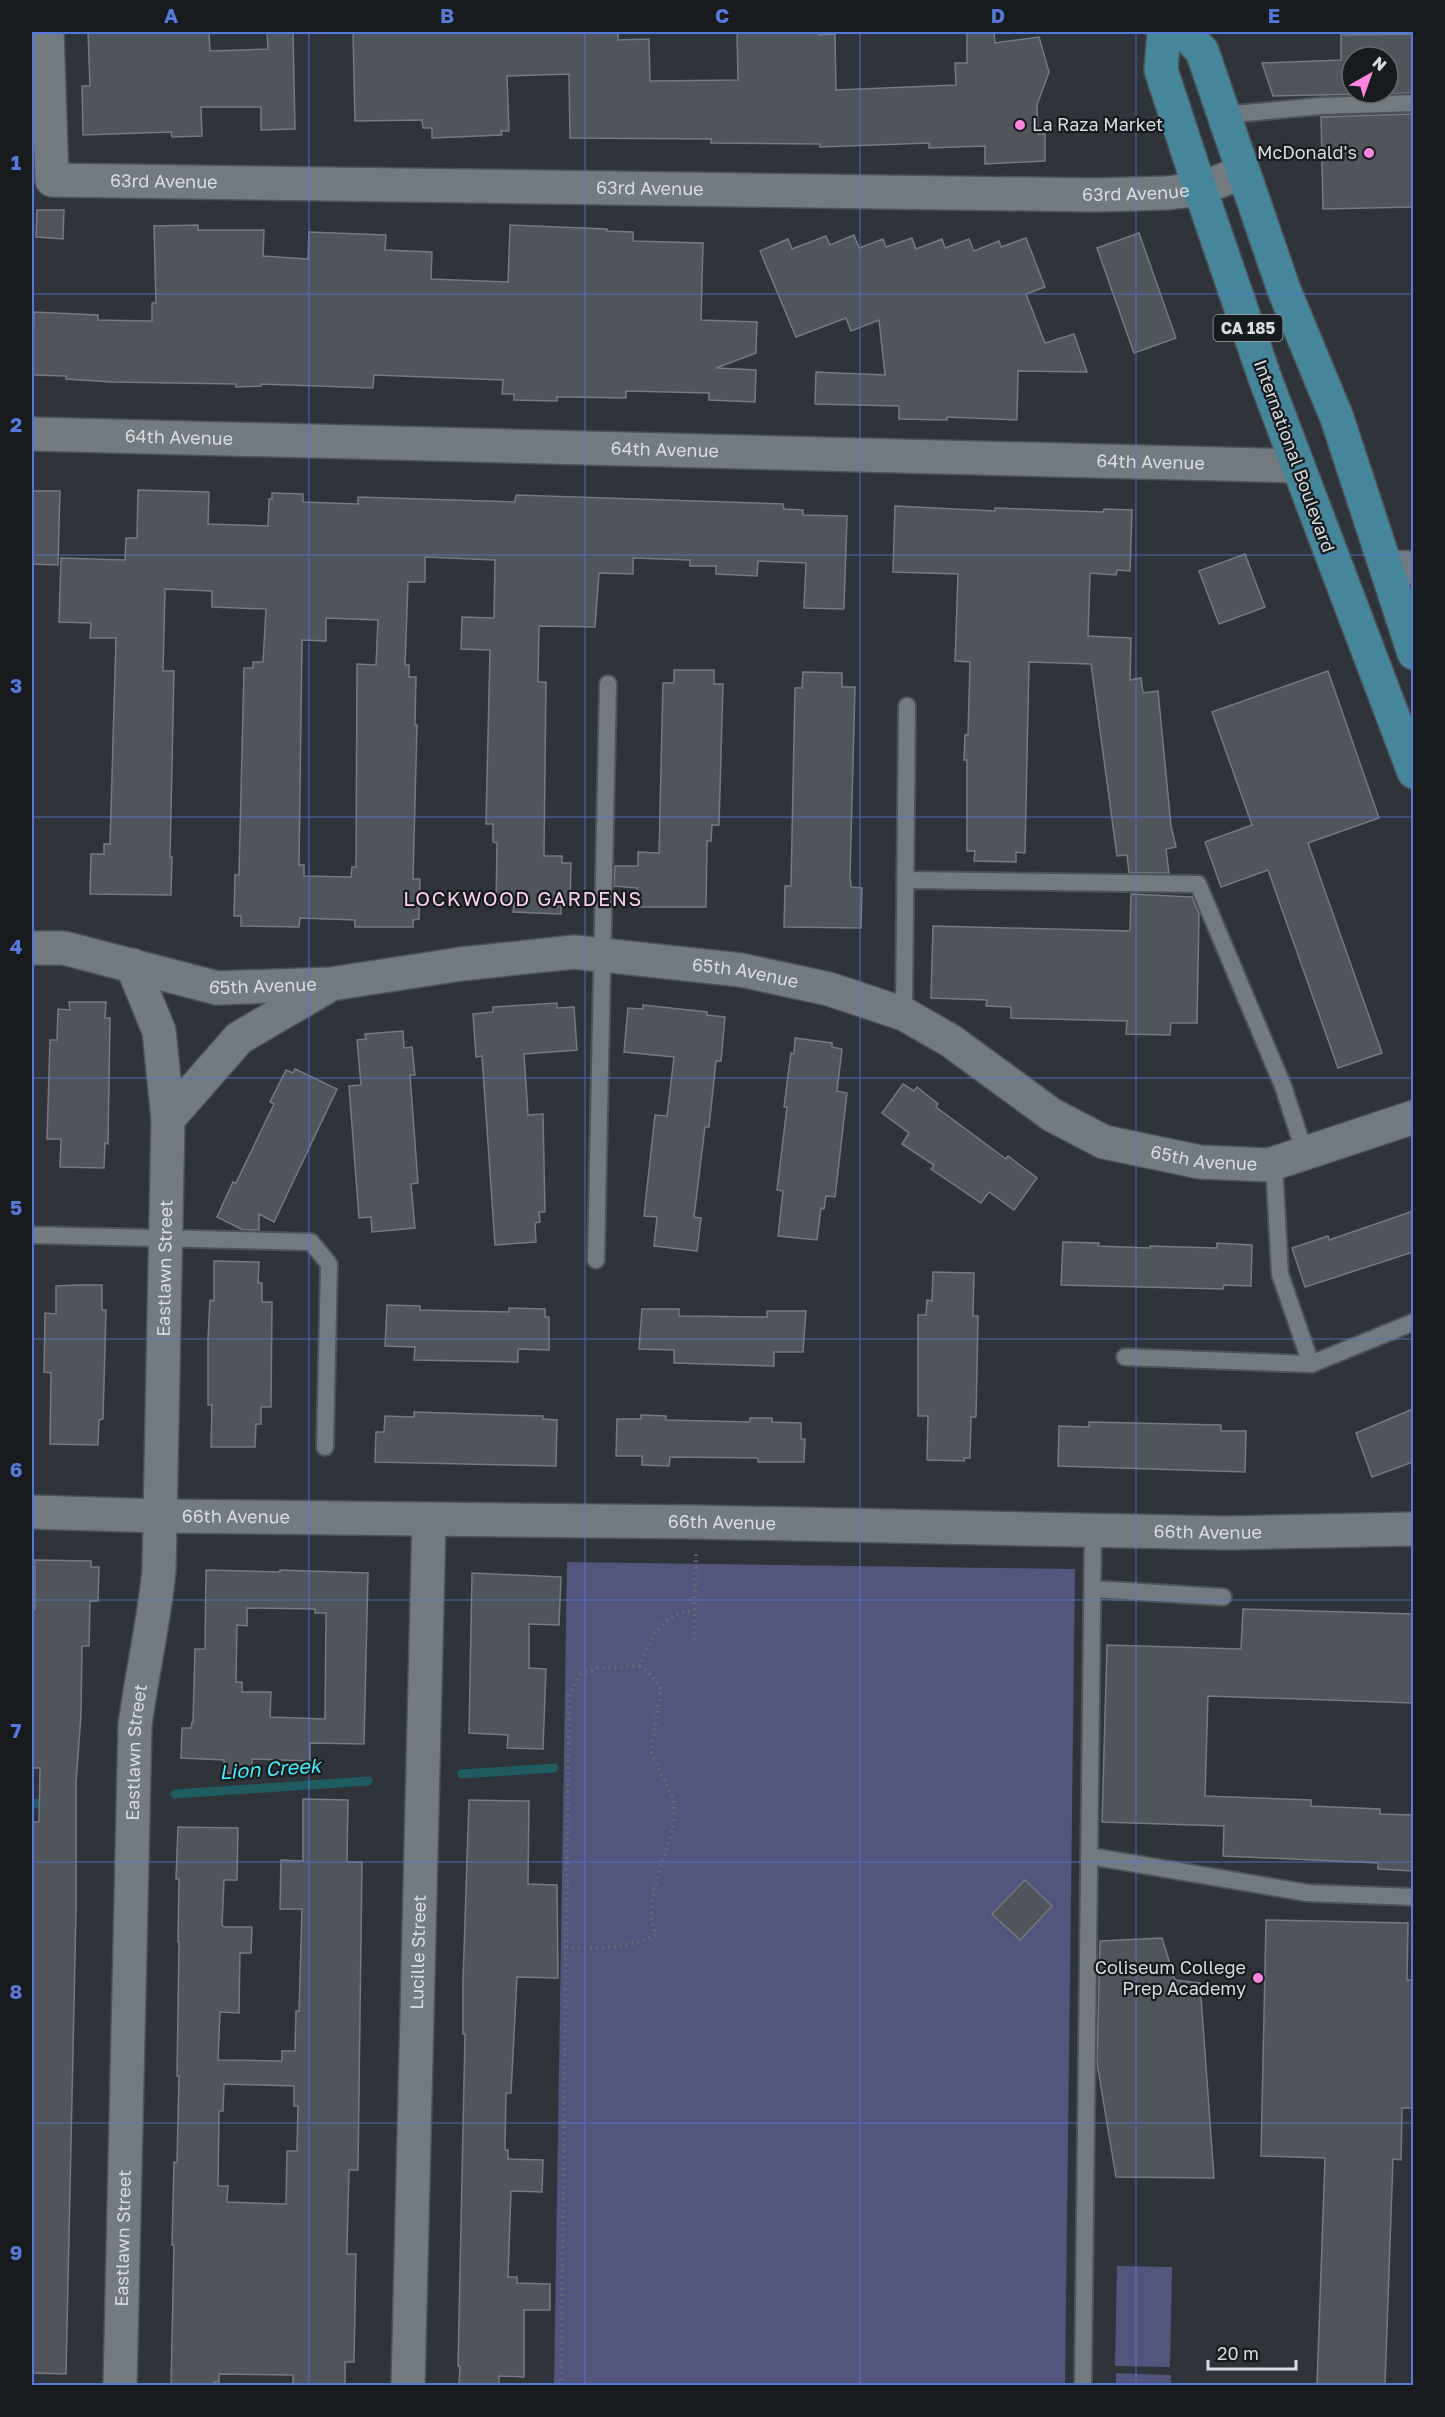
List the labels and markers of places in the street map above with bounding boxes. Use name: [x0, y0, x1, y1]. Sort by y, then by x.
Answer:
place label: La Raza Market: [1032, 113, 1163, 135]
marker: La Raza Market: [1013, 118, 1027, 132]
place label: McDonald's: [1257, 141, 1357, 163]
marker: McDonald's: [1362, 146, 1376, 160]
place label: Coliseum College Prep Academy: [1095, 1956, 1246, 1999]
marker: Coliseum College Prep Academy: [1251, 1971, 1265, 1985]

